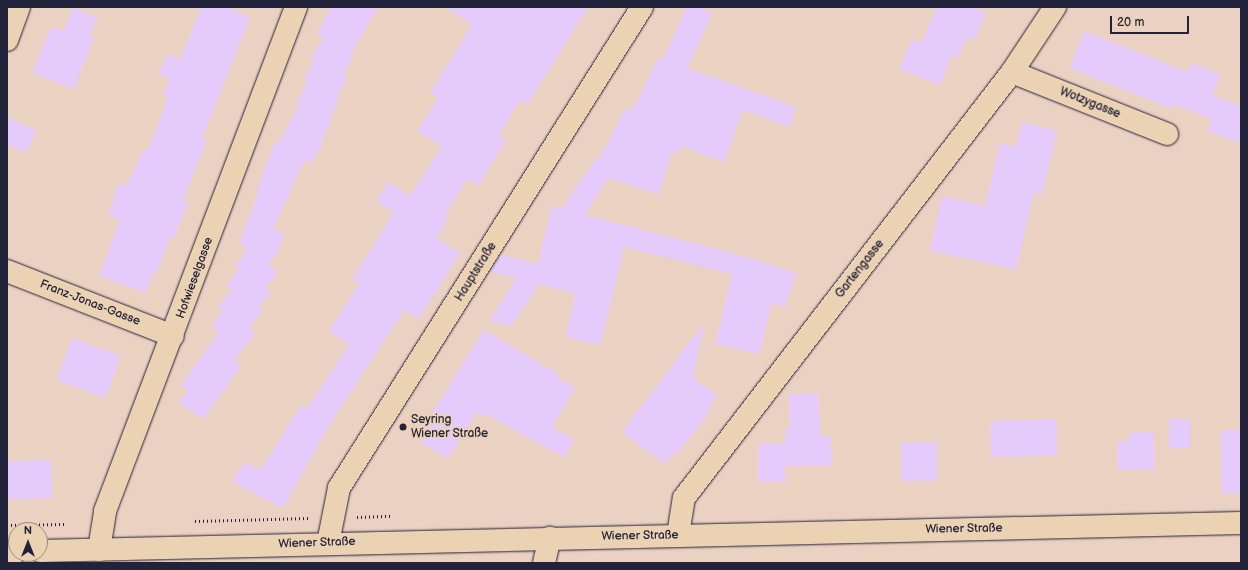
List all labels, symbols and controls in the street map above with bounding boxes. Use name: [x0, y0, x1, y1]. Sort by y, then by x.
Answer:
scale bar: [1112, 8, 1191, 34]
text: 20 m: [1117, 15, 1144, 30]
street label: Wotzygasse: [1058, 84, 1122, 122]
street label: Hofwieselgasse: [174, 235, 216, 321]
street label: Gartengasse: [833, 237, 887, 301]
street label: Hauptstraße: [452, 240, 500, 304]
street label: Franz-Jonas-Gasse: [38, 277, 142, 329]
place label: Seyring Wiener Straße: [411, 413, 488, 441]
marker: Seyring Wiener Straße: [398, 422, 408, 432]
street label: Wiener Straße: [925, 521, 1003, 537]
north arrow: [8, 522, 48, 562]
text: N: [24, 524, 32, 537]
street label: Wiener Straße: [601, 528, 679, 544]
street label: Wiener Straße: [278, 534, 356, 552]

